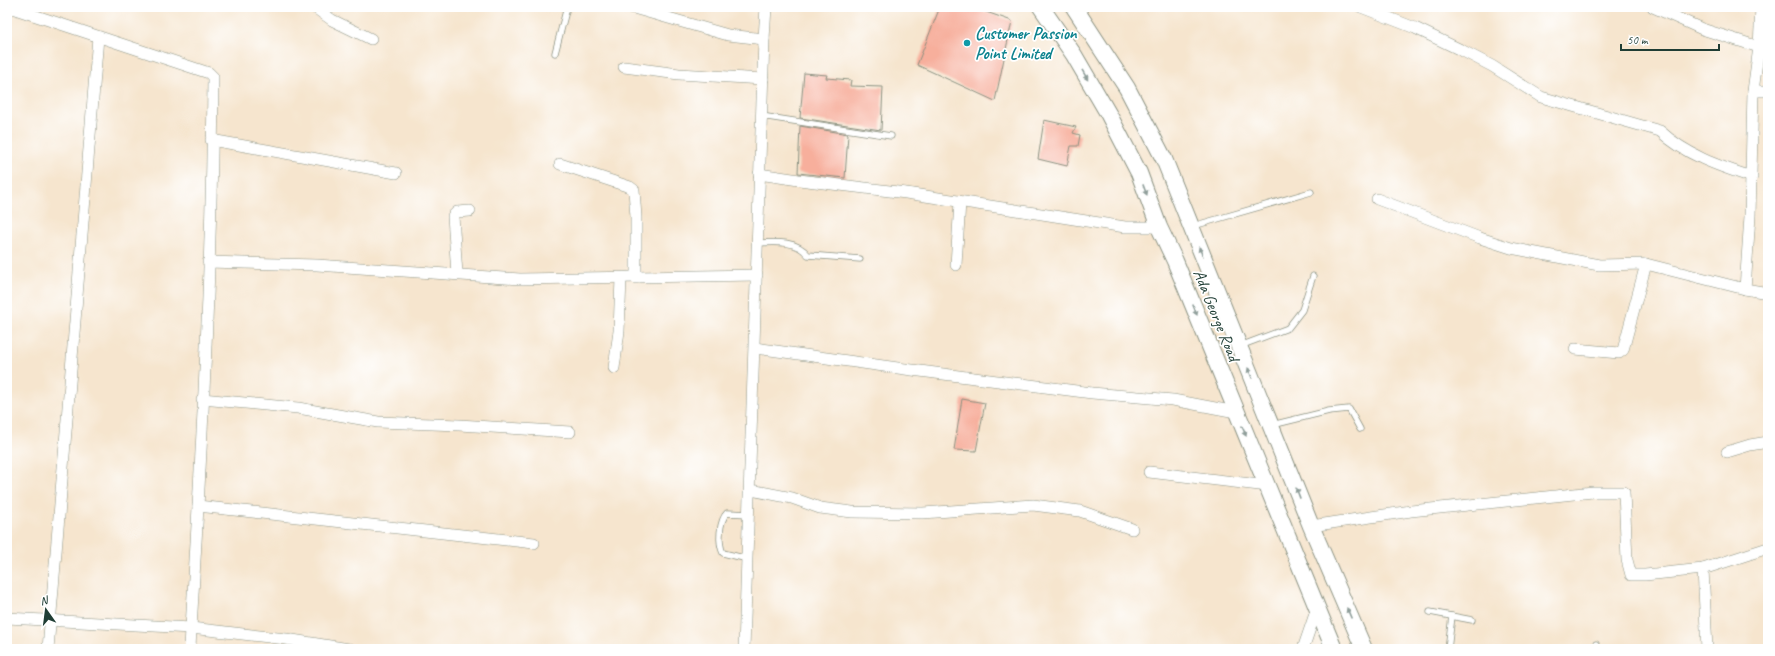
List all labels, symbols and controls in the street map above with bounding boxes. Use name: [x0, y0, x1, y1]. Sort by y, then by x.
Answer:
place label: Customer Passion Point Limited: [975, 23, 1078, 64]
scale bar: [1621, 26, 1719, 52]
text: 50 m: [1627, 32, 1649, 48]
marker: Customer Passion Point Limited: [962, 38, 972, 48]
one-way arrow: [1082, 69, 1089, 81]
one-way arrow: [1143, 185, 1149, 197]
one-way arrow: [1198, 246, 1204, 258]
street label: Ada George Road: [1189, 266, 1245, 366]
one-way arrow: [1192, 305, 1198, 316]
one-way arrow: [1247, 366, 1253, 378]
one-way arrow: [1241, 425, 1247, 436]
one-way arrow: [1295, 487, 1301, 499]
north arrow: [26, 590, 66, 630]
text: N: [39, 592, 51, 608]
one-way arrow: [1346, 607, 1352, 619]

